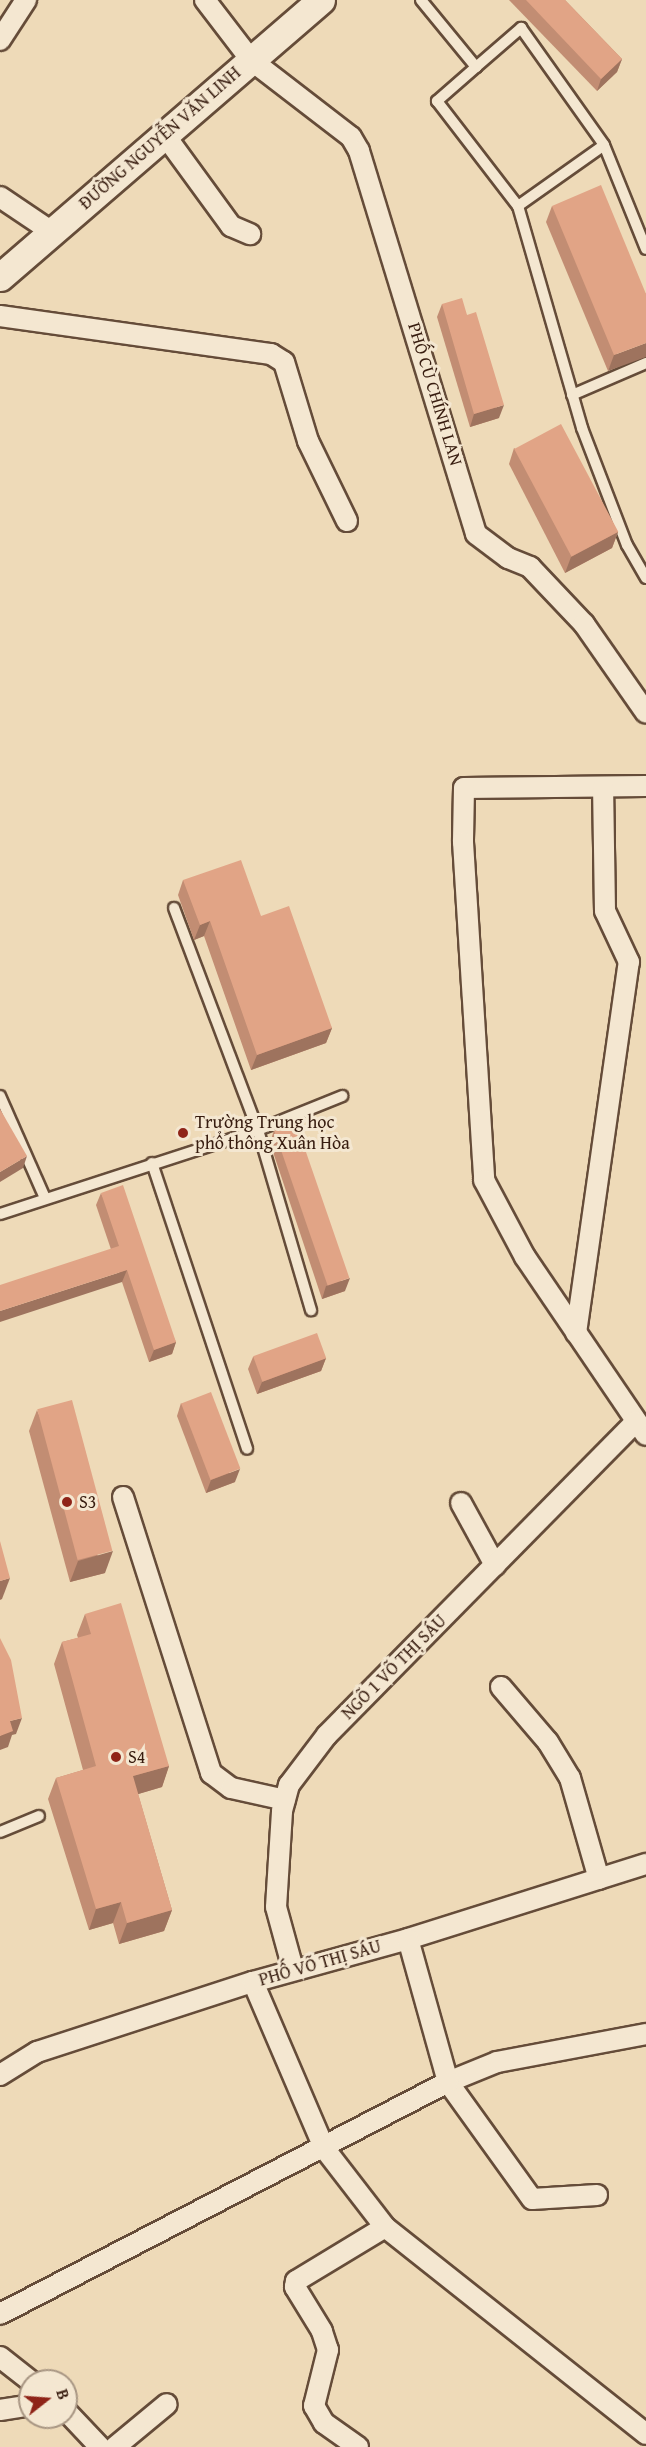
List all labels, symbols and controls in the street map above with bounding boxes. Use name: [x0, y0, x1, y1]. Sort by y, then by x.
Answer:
street label: ĐƯỜNG NGUYỄN VĂN LINH: [75, 62, 245, 214]
street label: PHỐ CÙ CHÍNH LAN: [403, 320, 467, 468]
place label: Trường Trung học phổ thông Xuân Hòa: [195, 1112, 350, 1154]
marker: Trường Trung học phổ thông Xuân Hòa: [176, 1126, 190, 1140]
place label: S3: [79, 1491, 96, 1513]
marker: S3: [60, 1495, 74, 1509]
street label: NGÕ 1 VÕ THỊ SÁU: [337, 1610, 451, 1724]
place label: S4: [128, 1746, 145, 1768]
marker: S4: [109, 1750, 123, 1764]
street label: PHỐ VÕ THỊ SÁU: [256, 1935, 384, 1991]
north arrow: [18, 2369, 78, 2429]
text: B: [50, 2386, 76, 2403]

